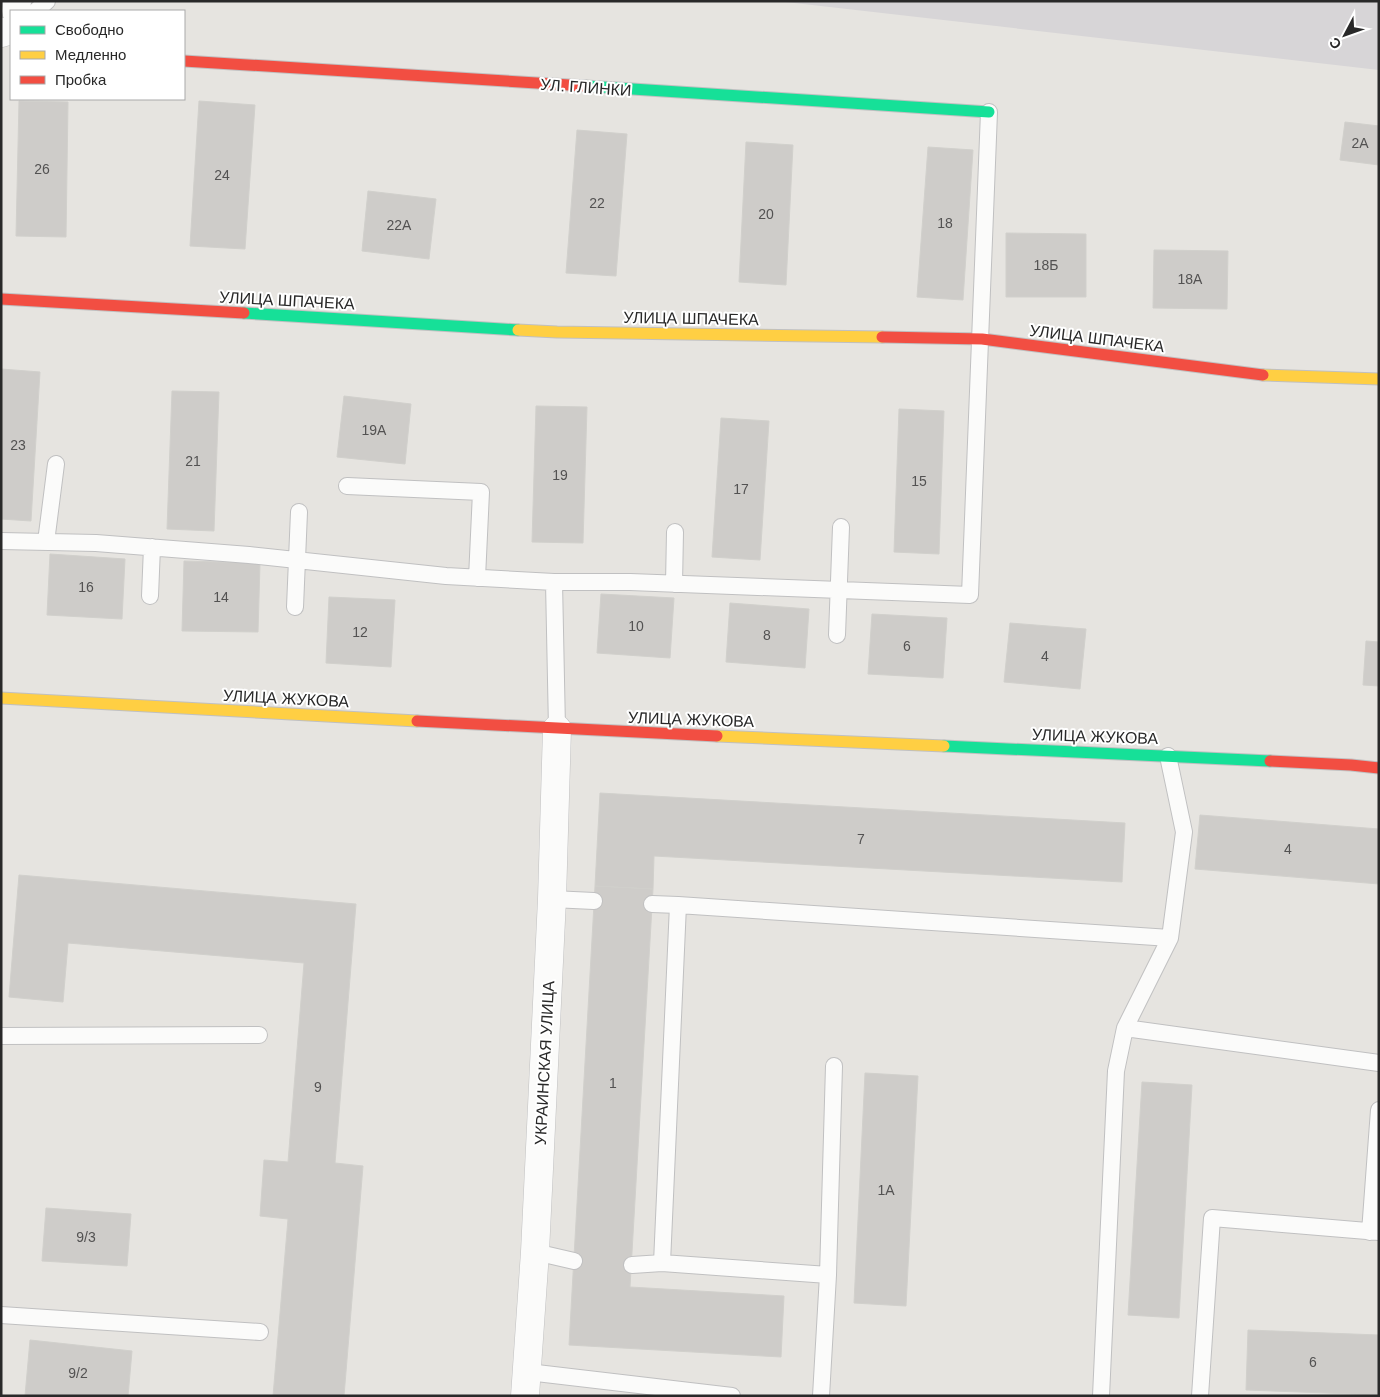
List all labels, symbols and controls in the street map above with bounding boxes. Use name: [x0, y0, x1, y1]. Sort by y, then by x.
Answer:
legend: [10, 10, 185, 100]
north arrow: [1320, 10, 1370, 60]
text: Свободно: [55, 21, 124, 38]
text: С: [1326, 34, 1345, 53]
text: Медленно: [55, 46, 126, 63]
text: Пробка: [55, 71, 107, 88]
street label: УЛ. ГЛИНКИ: [540, 76, 632, 99]
house number: 2А: [1351, 135, 1369, 151]
house number: 26: [34, 161, 50, 177]
house number: 24: [214, 167, 230, 183]
house number: 22: [589, 195, 605, 211]
house number: 20: [758, 206, 774, 222]
house number: 18: [937, 215, 953, 231]
house number: 22А: [387, 217, 412, 233]
house number: 18Б: [1034, 257, 1058, 273]
house number: 18А: [1178, 271, 1203, 287]
street label: УЛИЦА ШПАЧЕКА: [219, 288, 355, 313]
street label: УЛИЦА ШПАЧЕКА: [623, 309, 759, 328]
street label: УЛИЦА ШПАЧЕКА: [1029, 322, 1166, 355]
house number: 19А: [362, 422, 387, 438]
house number: 23: [10, 437, 26, 453]
house number: 21: [185, 453, 201, 469]
house number: 19: [552, 467, 568, 483]
house number: 15: [911, 473, 927, 489]
house number: 17: [733, 481, 749, 497]
house number: 16: [78, 579, 94, 595]
house number: 14: [213, 589, 229, 605]
house number: 10: [628, 618, 644, 634]
house number: 12: [352, 624, 368, 640]
house number: 8: [763, 627, 771, 643]
house number: 6: [903, 638, 911, 654]
house number: 4: [1041, 648, 1049, 664]
street label: УЛИЦА ЖУКОВА: [222, 687, 350, 710]
street label: УЛИЦА ЖУКОВА: [628, 709, 755, 730]
street label: УЛИЦА ЖУКОВА: [1032, 726, 1159, 747]
house number: 7: [857, 831, 865, 847]
house number: 4: [1284, 841, 1292, 857]
street label: УКРАИНСКАЯ УЛИЦА: [532, 980, 557, 1146]
house number: 1: [609, 1075, 617, 1091]
house number: 9: [314, 1079, 322, 1095]
house number: 1А: [877, 1182, 895, 1198]
house number: 9/3: [76, 1229, 96, 1245]
house number: 6: [1309, 1354, 1317, 1370]
house number: 9/2: [68, 1365, 88, 1381]

